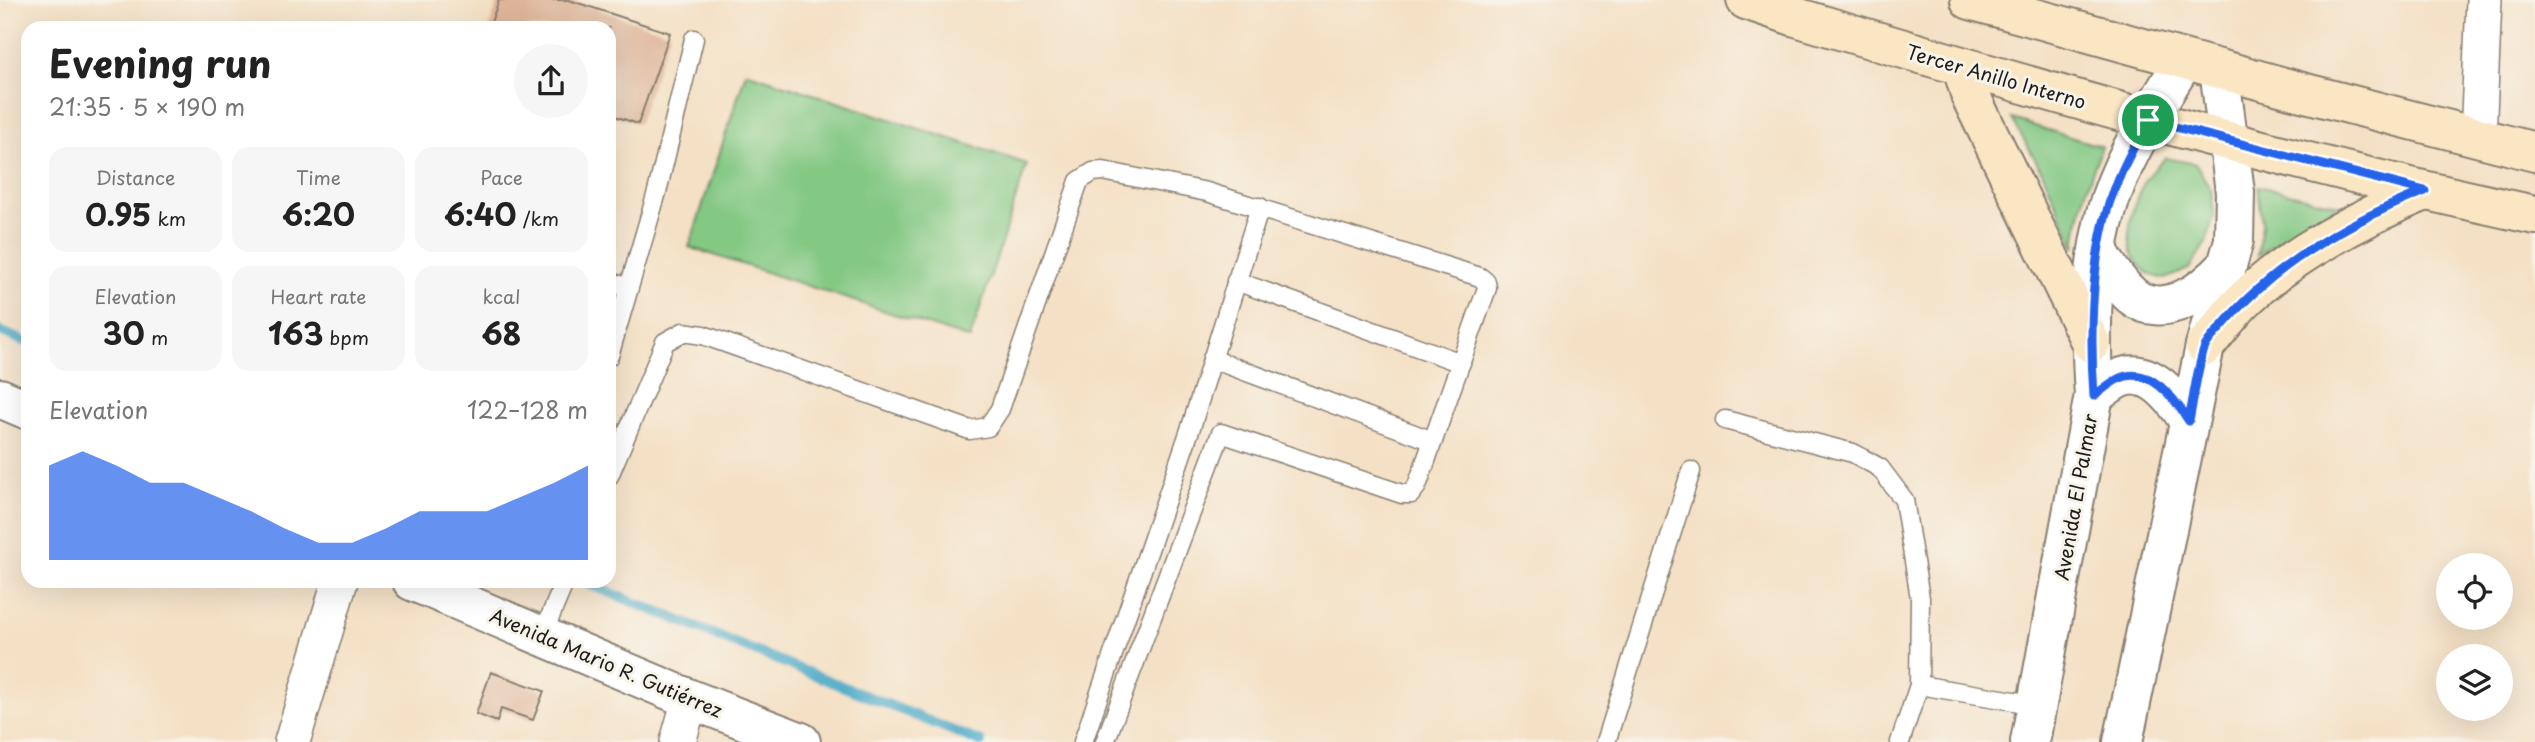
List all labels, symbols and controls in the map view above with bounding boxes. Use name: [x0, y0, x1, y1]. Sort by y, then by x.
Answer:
text: Evening run: [49, 34, 271, 91]
street label: Tercer Anillo Interno: [1903, 37, 2089, 115]
button: share: [514, 44, 588, 118]
text: 21:35 · 5 × 190 m: [49, 89, 245, 124]
pin: [2118, 90, 2178, 150]
icon: arrive: [2129, 101, 2167, 139]
text: Distance: [96, 163, 175, 191]
text: Time: [296, 163, 341, 191]
text: Pace: [480, 163, 523, 191]
text: 0.95: [85, 191, 151, 236]
text: 6:20: [282, 191, 355, 236]
text: 6:40: [444, 191, 517, 236]
text: km: [151, 204, 186, 232]
text: /km: [517, 204, 559, 232]
text: Elevation: [95, 282, 176, 310]
text: Heart rate: [271, 282, 366, 310]
text: kcal: [483, 282, 520, 310]
text: 30: [103, 310, 145, 355]
text: 163: [268, 310, 323, 355]
text: 68: [482, 310, 521, 355]
text: m: [145, 323, 168, 351]
text: bpm: [323, 323, 369, 351]
text: Elevation: [49, 392, 148, 427]
text: 122–128 m: [467, 392, 588, 427]
street label: Avenida El Palmar: [2047, 411, 2103, 582]
map controls: [2436, 553, 2513, 721]
button: locate: [2436, 553, 2513, 630]
street label: Avenida Mario R. Gutiérrez: [486, 600, 727, 724]
button: layers: [2436, 644, 2513, 721]

